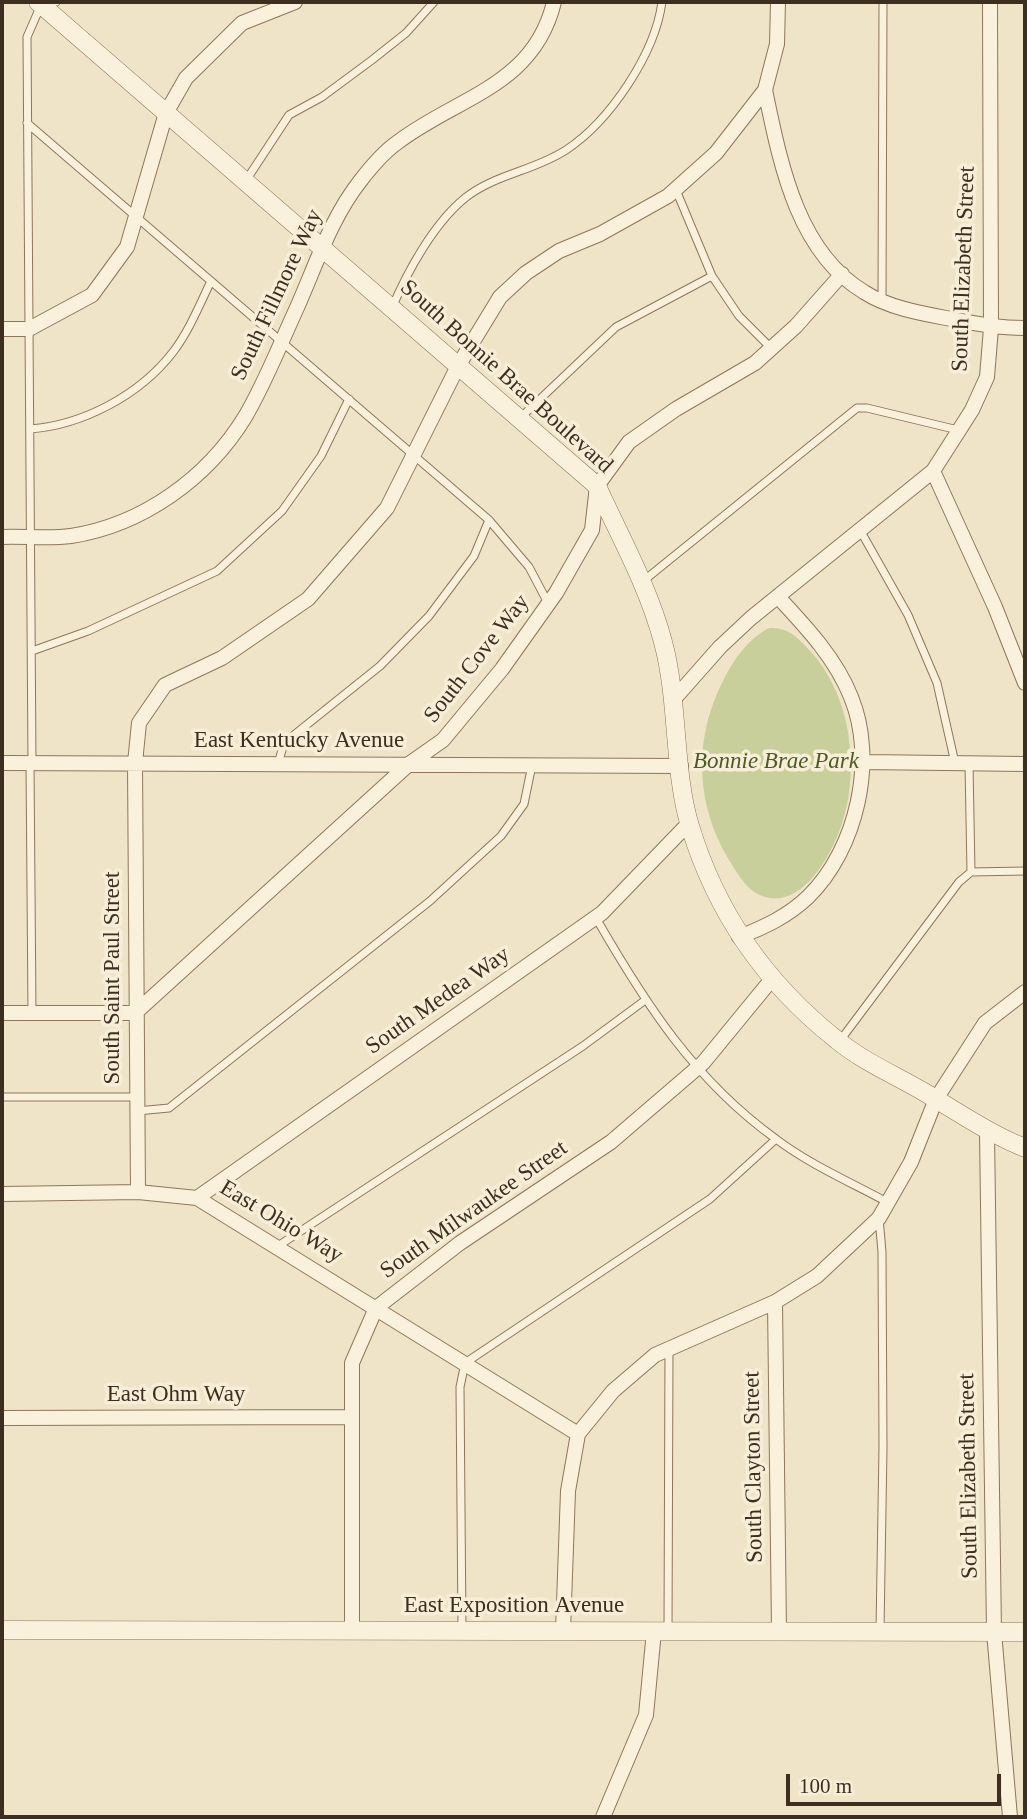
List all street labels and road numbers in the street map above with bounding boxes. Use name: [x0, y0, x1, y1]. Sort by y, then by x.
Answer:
street label: South Elizabeth Street: [947, 166, 981, 372]
street label: South Fillmore Way: [225, 205, 329, 385]
street label: South Bonnie Brae Boulevard: [394, 274, 618, 480]
street label: South Cove Way: [418, 589, 536, 729]
street label: East Kentucky Avenue: [194, 727, 404, 755]
street label: South Saint Paul Street: [99, 872, 127, 1084]
street label: South Medea Way: [361, 941, 515, 1061]
street label: South Milwaukee Street: [375, 1135, 573, 1285]
street label: East Ohio Way: [214, 1174, 348, 1270]
street label: South Clayton Street: [739, 1371, 769, 1563]
street label: South Elizabeth Street: [953, 1373, 985, 1579]
street label: East Ohm Way: [107, 1381, 245, 1409]
street label: East Exposition Avenue: [404, 1592, 624, 1620]

